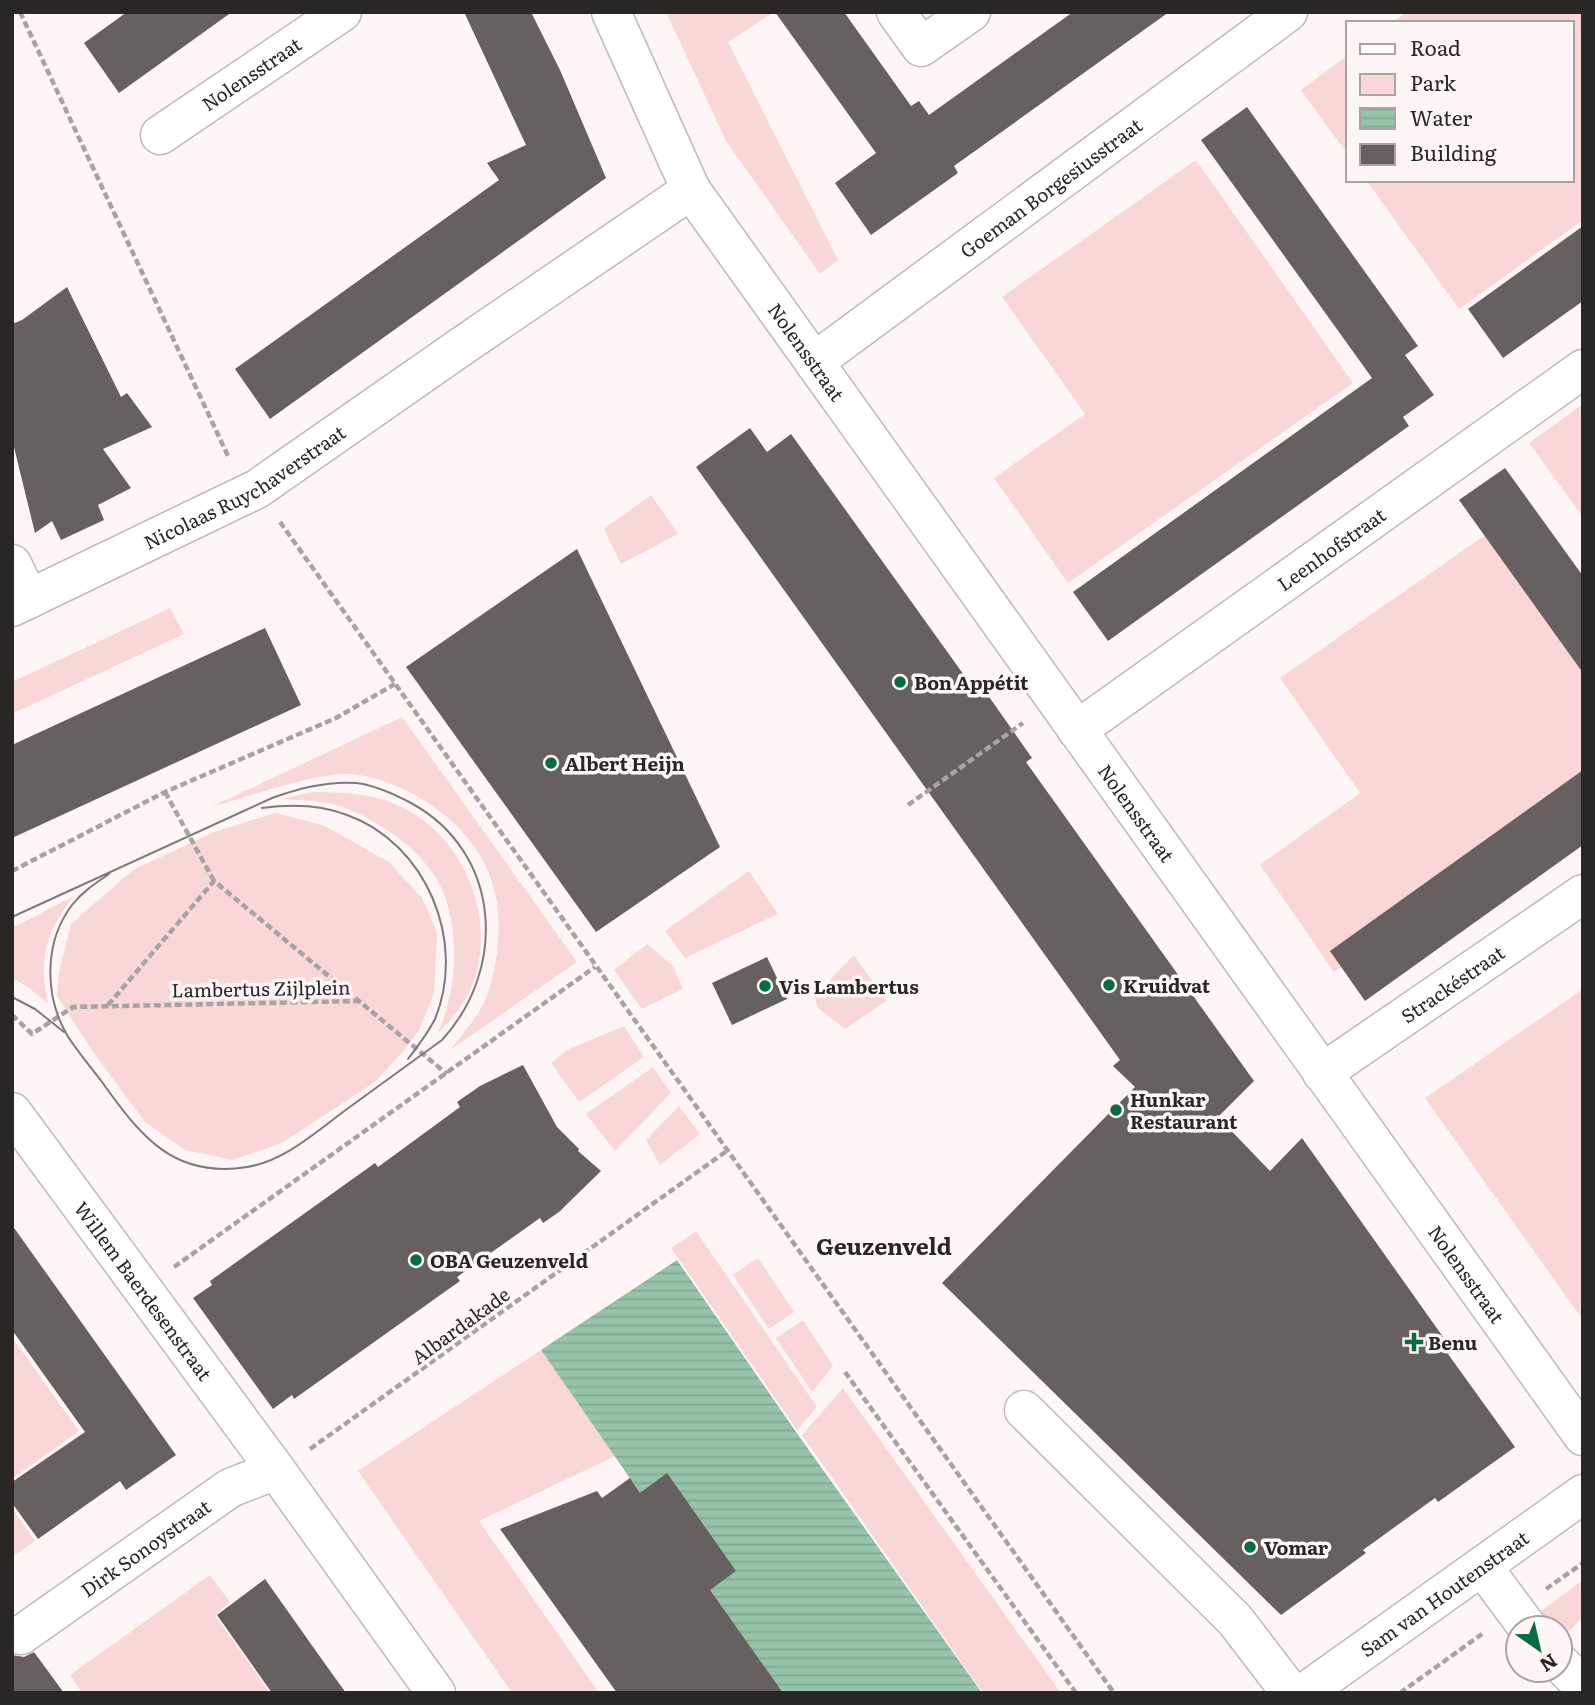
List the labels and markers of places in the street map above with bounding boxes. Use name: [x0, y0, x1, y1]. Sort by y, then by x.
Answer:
place label: Bon Appétit: [914, 668, 1029, 696]
marker: Bon Appétit: [892, 674, 908, 690]
place label: Albert Heijn: [565, 749, 685, 777]
marker: Albert Heijn: [543, 755, 559, 771]
place label: Kruidvat: [1123, 971, 1211, 999]
place label: Vis Lambertus: [779, 972, 919, 1000]
marker: Kruidvat: [1101, 977, 1117, 993]
marker: Vis Lambertus: [757, 978, 773, 994]
place label: Hunkar Restaurant: [1130, 1085, 1238, 1135]
marker: Hunkar Restaurant: [1108, 1102, 1124, 1118]
place label: OBA Geuzenveld: [430, 1246, 589, 1274]
marker: OBA Geuzenveld: [408, 1252, 424, 1268]
place label: Benu: [1428, 1328, 1477, 1356]
marker: Benu: [1406, 1334, 1422, 1350]
place label: Vomar: [1264, 1533, 1329, 1561]
marker: Vomar: [1242, 1539, 1258, 1555]

